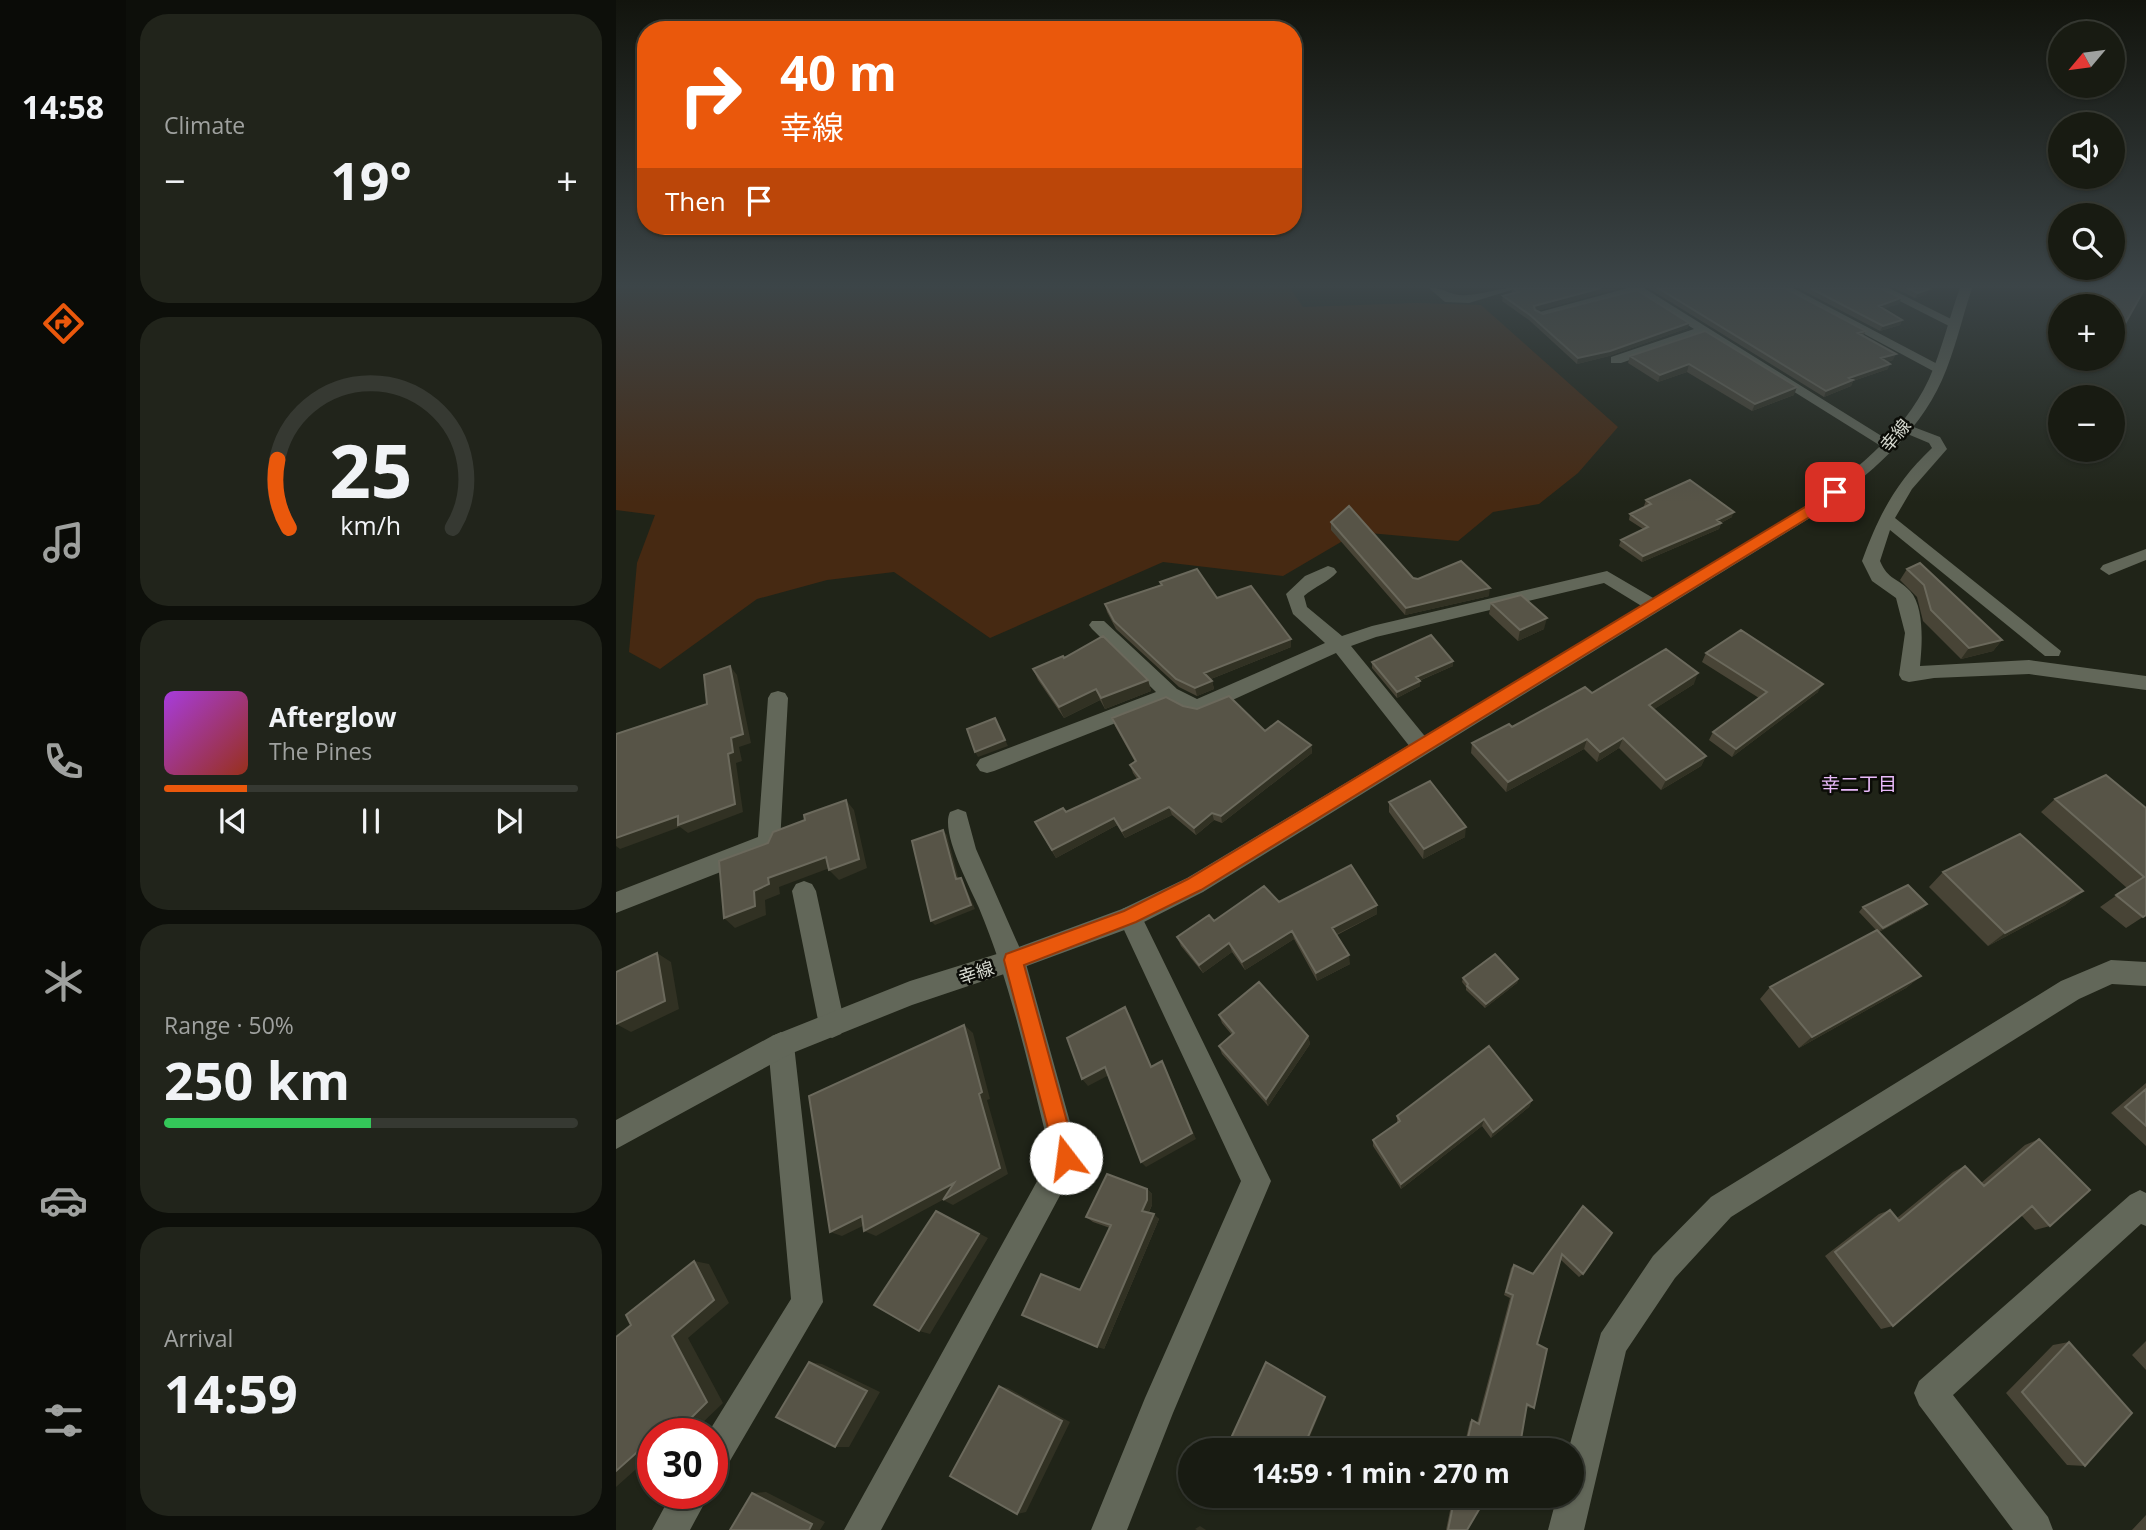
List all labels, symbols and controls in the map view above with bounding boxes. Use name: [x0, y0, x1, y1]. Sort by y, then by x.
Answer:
north arrow: [2048, 21, 2124, 98]
map controls: [2048, 21, 2125, 462]
text: 40 m: [780, 39, 897, 105]
icon: right: [665, 49, 756, 140]
text: 14:58: [22, 85, 104, 128]
text: 幸線: [780, 105, 844, 148]
text: Climate: [164, 109, 245, 141]
button: sound: [2048, 112, 2125, 189]
text: 19°: [330, 144, 412, 215]
text: −: [164, 154, 186, 206]
text: +: [556, 154, 578, 206]
icon: arrive: [740, 182, 778, 220]
text: Then: [665, 183, 726, 219]
button: search: [2048, 203, 2125, 280]
button: +: [2048, 294, 2125, 371]
icon: directions: [39, 299, 88, 348]
button: −: [2048, 385, 2125, 462]
street label: 幸線: [1874, 413, 1916, 457]
text: 25: [329, 420, 413, 519]
pin: [1805, 462, 1865, 522]
icon: arrive: [1816, 473, 1854, 511]
text: km/h: [341, 508, 401, 542]
icon: music: [39, 518, 88, 567]
text: Afterglow: [269, 699, 396, 735]
text: The Pines: [269, 735, 372, 767]
icon: phone: [39, 737, 88, 786]
district label: 幸二丁目: [1821, 771, 1897, 797]
icon: previous: [214, 802, 252, 840]
icon: pause: [352, 802, 390, 840]
icon: next: [490, 802, 528, 840]
street label: 幸線: [955, 955, 997, 989]
icon: climate: [39, 957, 88, 1006]
text: Range · 50%: [164, 1009, 294, 1041]
text: 250 km: [164, 1044, 350, 1115]
position arrow: [1029, 1121, 1103, 1195]
icon: car: [39, 1176, 88, 1225]
text: Arrival: [164, 1322, 233, 1354]
text: 14:59: [164, 1357, 298, 1428]
icon: filters: [39, 1396, 88, 1445]
speed limit sign: 30: [637, 1418, 728, 1509]
text: 14:59 · 1 min · 270 m: [1252, 1455, 1510, 1491]

